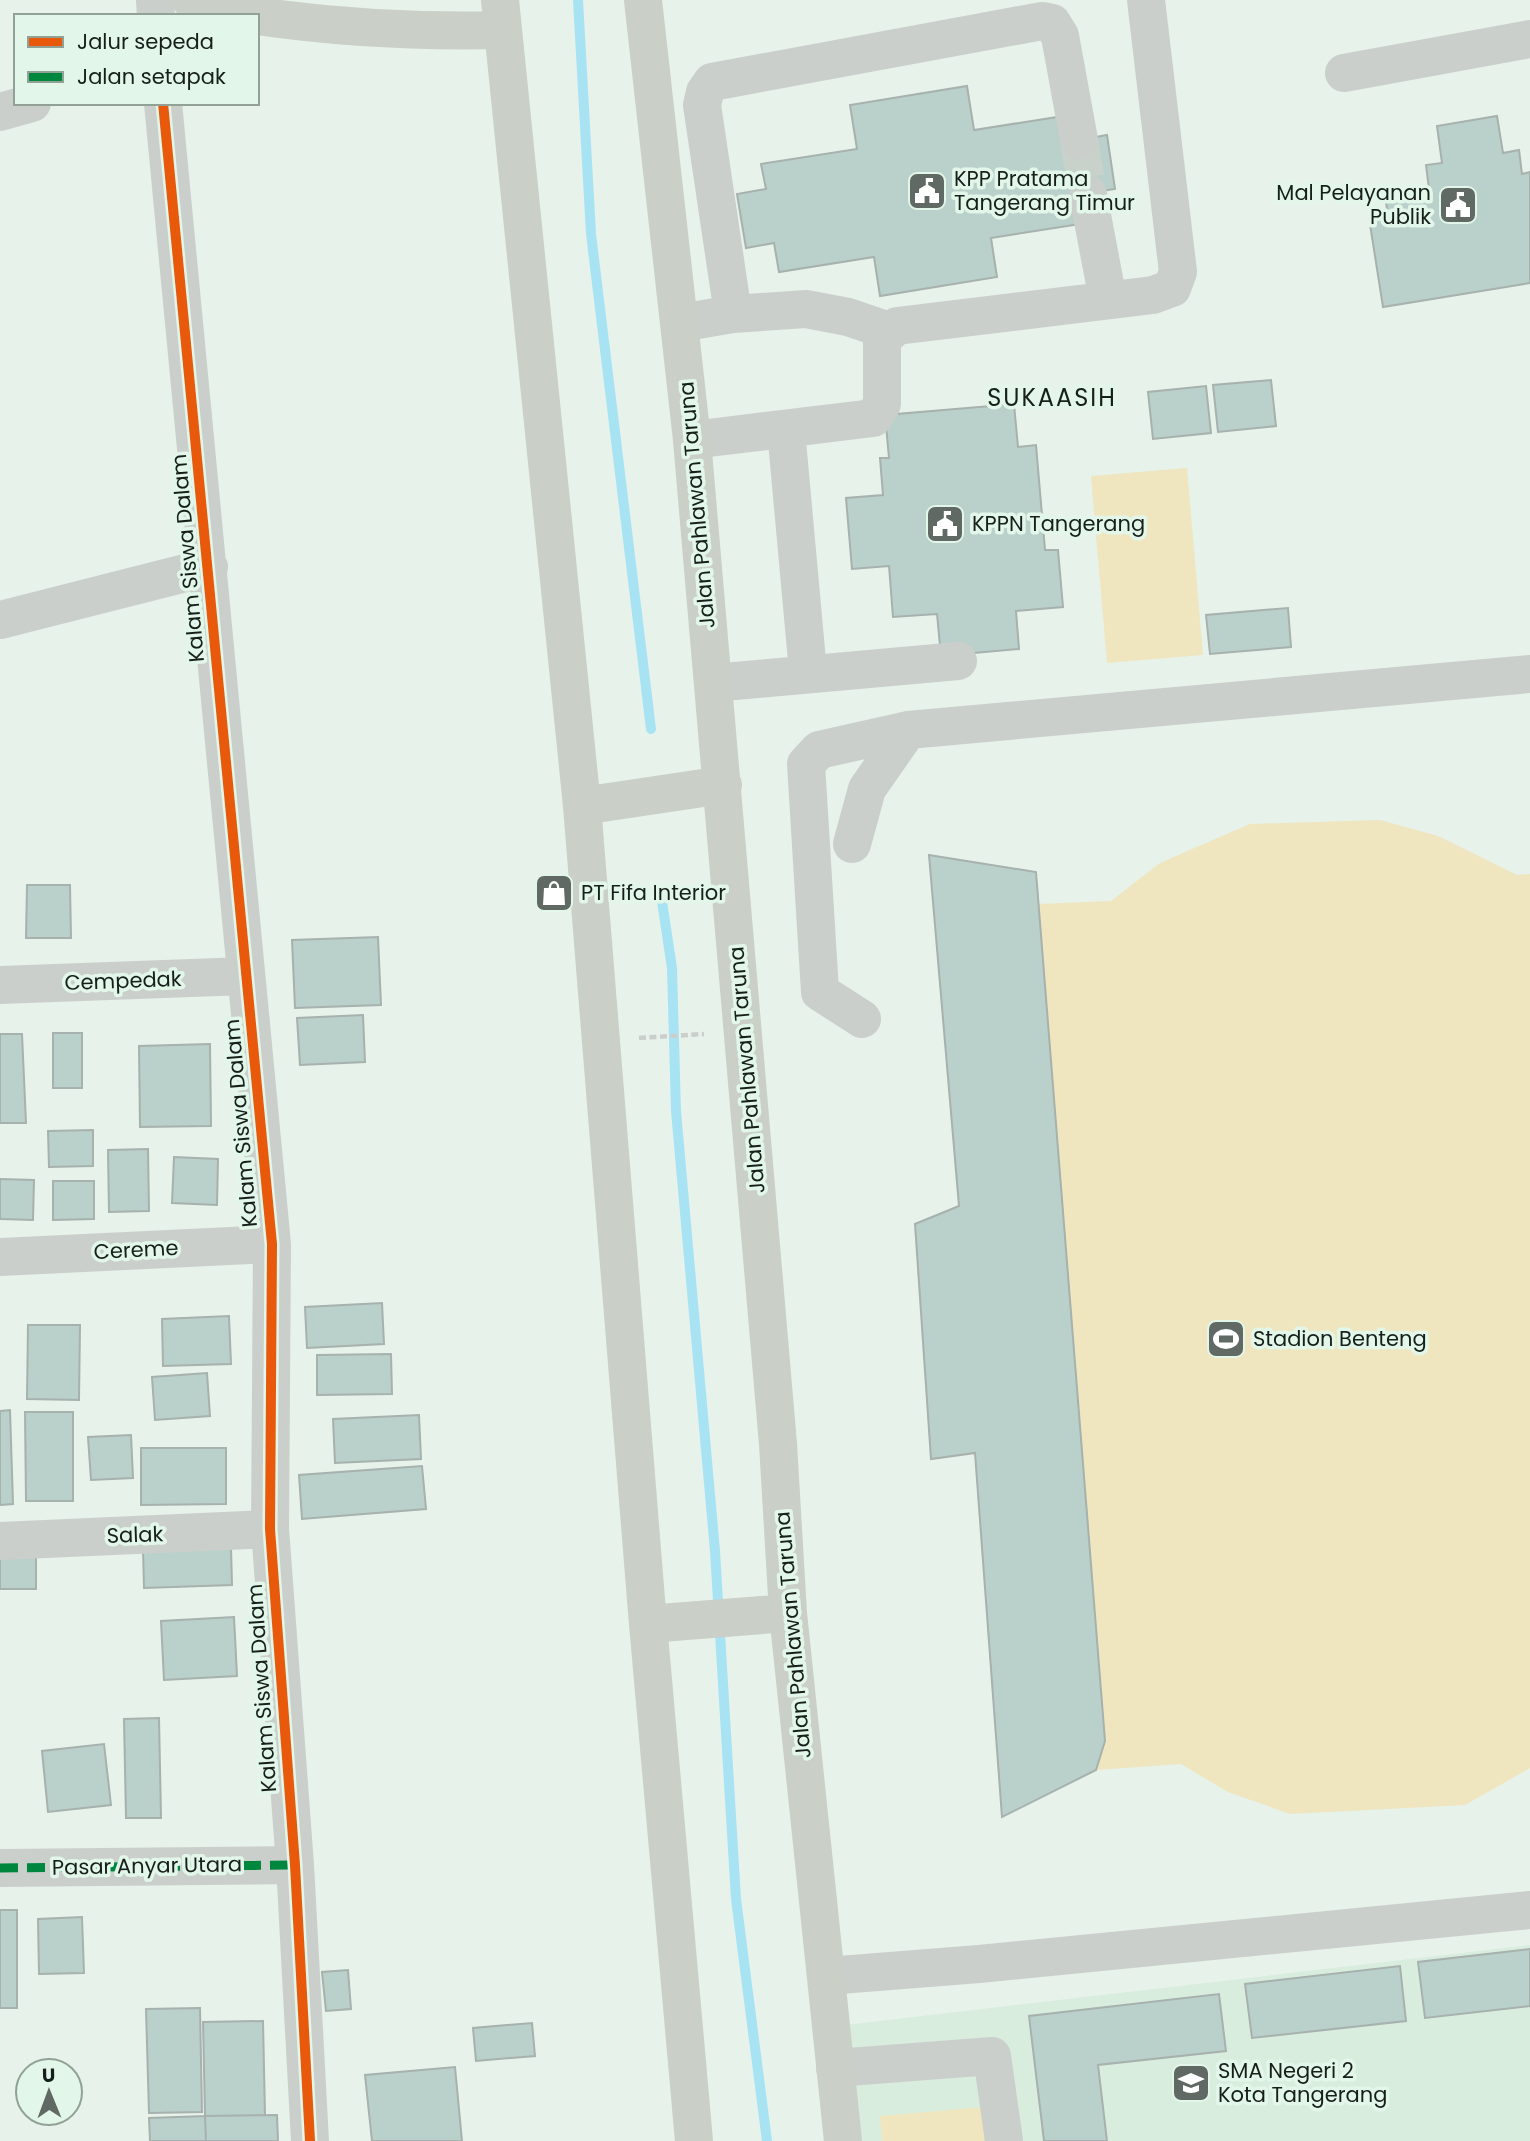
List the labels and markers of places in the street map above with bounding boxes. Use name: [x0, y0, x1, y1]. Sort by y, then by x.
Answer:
place label: KPP Pratama Tangerang Timur: [954, 164, 1135, 217]
public building icon: KPP Pratama Tangerang Timur: [906, 170, 948, 212]
place label: Mal Pelayanan Publik: [1276, 178, 1431, 231]
public building icon: Mal Pelayanan Publik: [1437, 184, 1479, 226]
public building icon: KPPN Tangerang: [924, 503, 966, 545]
place label: KPPN Tangerang: [972, 509, 1145, 538]
shop icon: PT Fifa Interior: [533, 872, 575, 914]
place label: PT Fifa Interior: [581, 878, 726, 907]
sports icon: Stadion Benteng: [1205, 1318, 1247, 1360]
place label: Stadion Benteng: [1253, 1324, 1427, 1353]
place label: SMA Negeri 2 Kota Tangerang: [1218, 2056, 1387, 2109]
school or university icon: SMA Negeri 2 Kota Tangerang: [1170, 2062, 1212, 2104]

